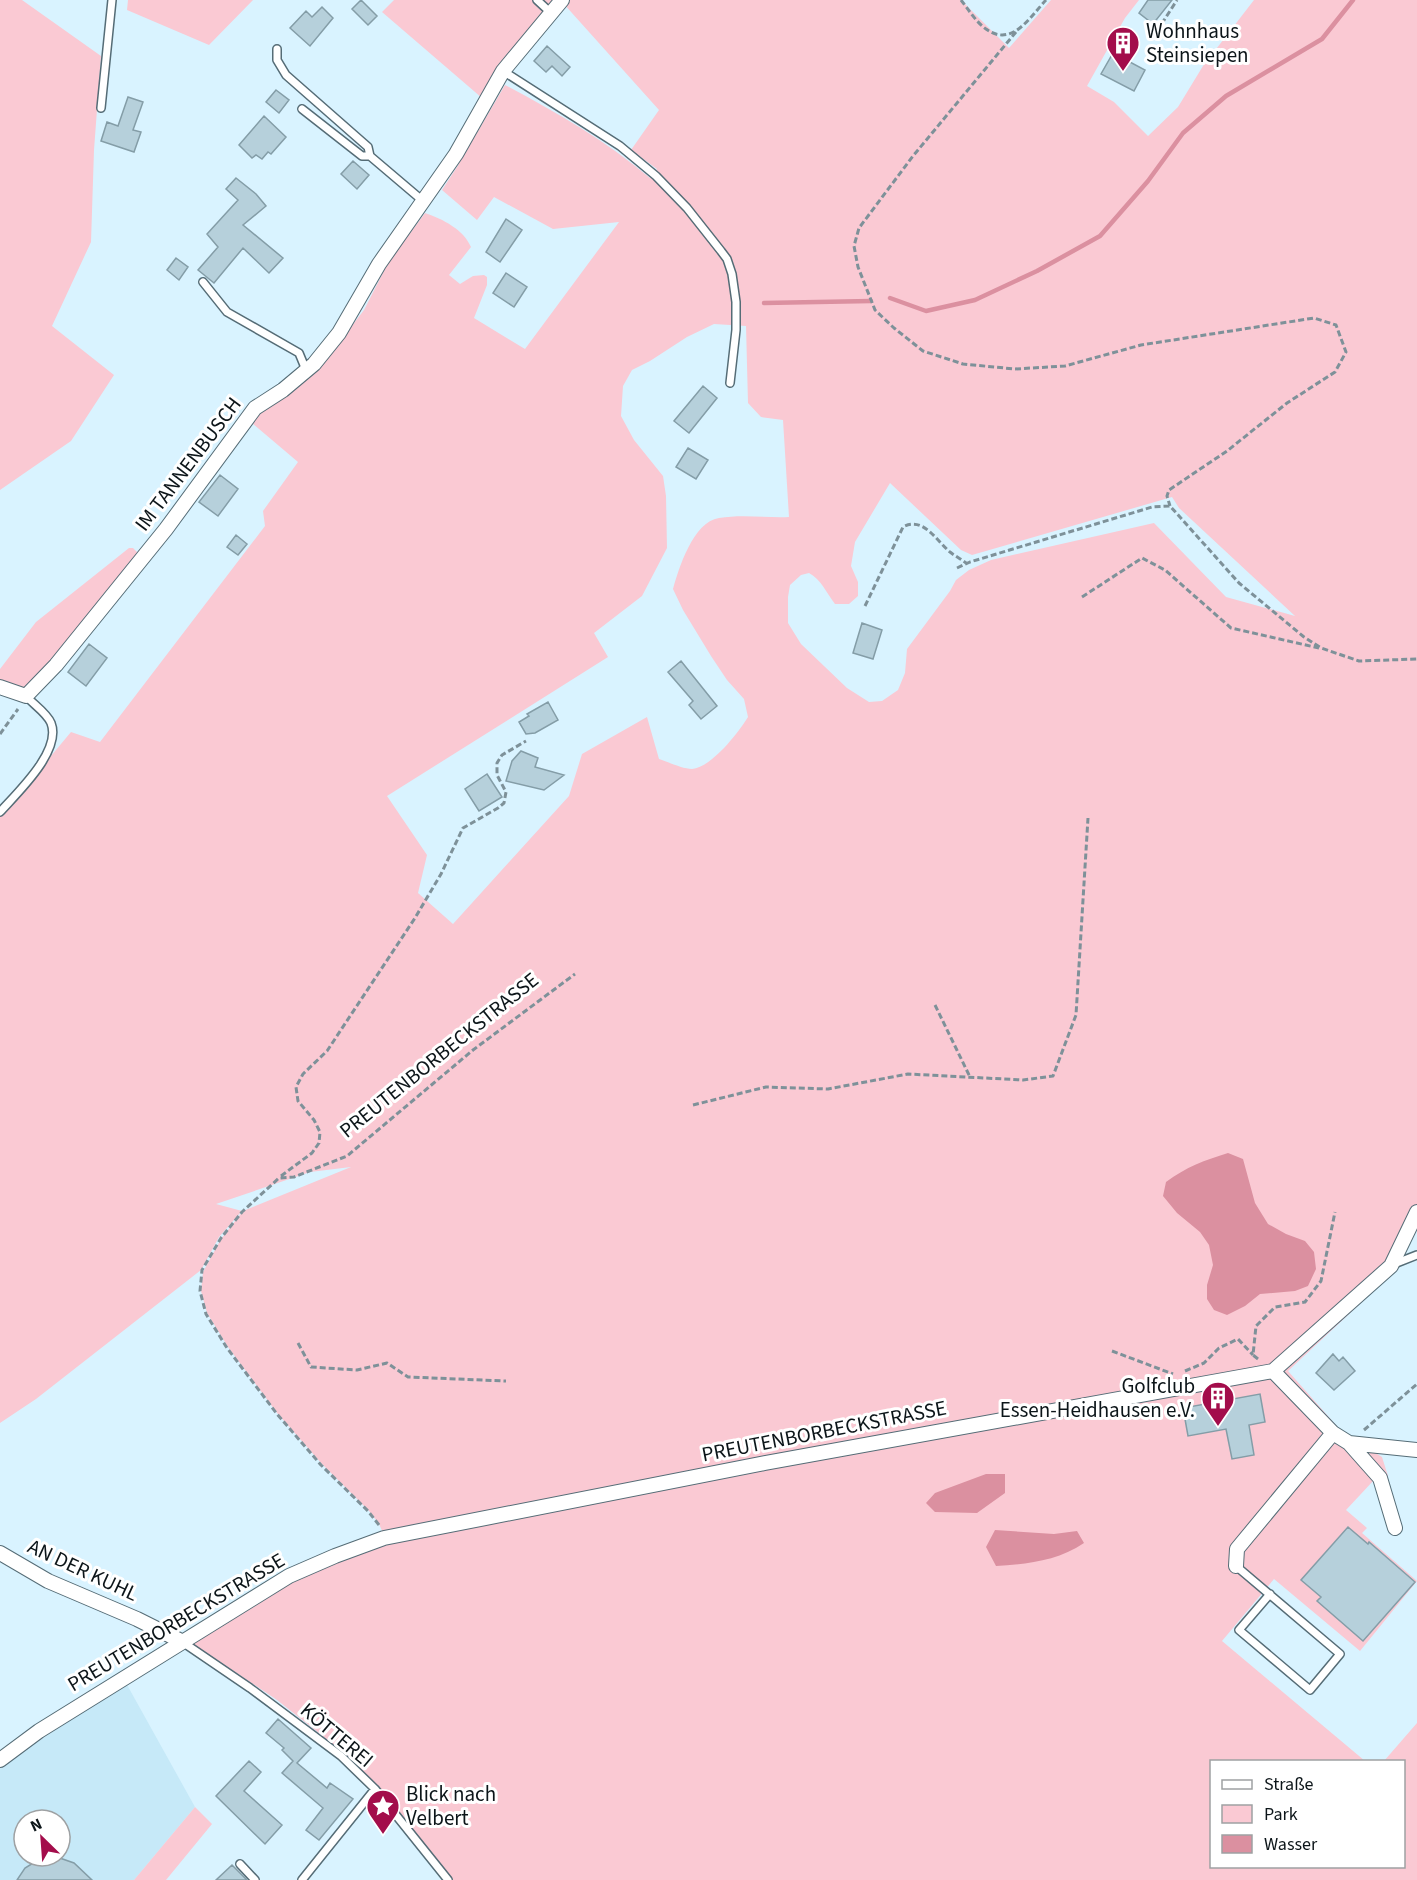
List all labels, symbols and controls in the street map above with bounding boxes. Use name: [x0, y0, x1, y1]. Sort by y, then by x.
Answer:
place label: Wohnhaus Steinsiepen: [1146, 16, 1249, 70]
building icon: Wohnhaus Steinsiepen: [1105, 25, 1141, 72]
street label: IM TANNENBUSCH: [128, 391, 248, 537]
street label: PREUTENBORBECKSTRASSE: [333, 965, 545, 1145]
place label: Golfclub Essen-Heidhausen e.V.: [1000, 1371, 1195, 1425]
building icon: Golfclub Essen-Heidhausen e.V.: [1200, 1380, 1236, 1427]
street label: PREUTENBORBECKSTRASSE: [699, 1393, 949, 1469]
street label: AN DER KUHL: [23, 1531, 143, 1609]
street label: PREUTENBORBECKSTRASSE: [62, 1545, 290, 1699]
street label: KÖTTEREI: [294, 1695, 380, 1775]
legend: [1210, 1760, 1405, 1868]
text: Straße: [1264, 1772, 1314, 1797]
place label: Blick nach Velbert: [406, 1779, 496, 1833]
place icon: Blick nach Velbert: [365, 1788, 401, 1835]
text: Park: [1264, 1802, 1298, 1827]
north arrow: [12, 1808, 72, 1868]
text: N: [27, 1813, 46, 1838]
text: Wasser: [1264, 1832, 1318, 1857]

